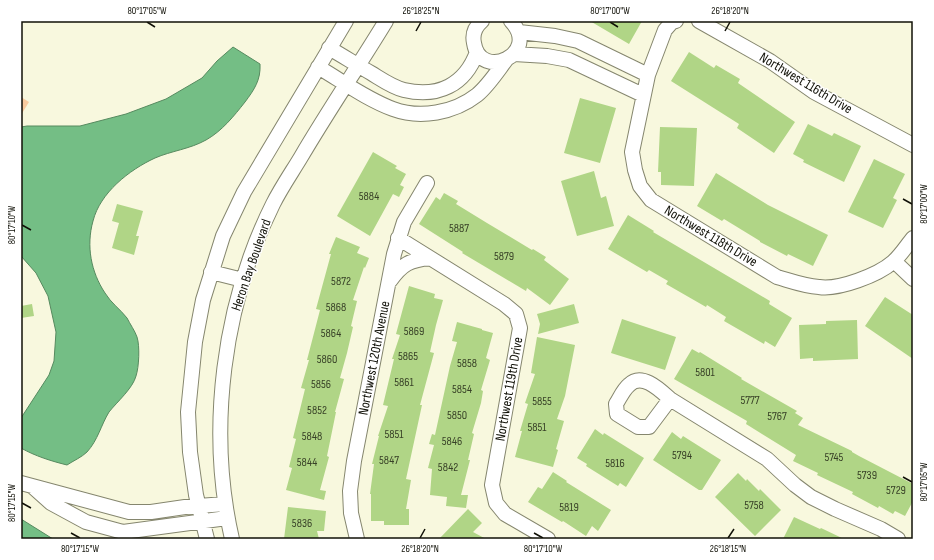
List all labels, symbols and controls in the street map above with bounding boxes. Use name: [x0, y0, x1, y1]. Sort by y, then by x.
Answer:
text: 80°17'05"W: [127, 5, 167, 17]
text: 26°18'25"N: [402, 5, 440, 17]
text: 80°17'00"W: [590, 5, 630, 17]
text: 26°18'20"N: [711, 5, 749, 17]
street label: Northwest 116th Drive: [757, 49, 855, 117]
text: 80°17'00"W: [918, 184, 930, 224]
house number: 5884: [359, 189, 379, 204]
street label: Northwest 118th Drive: [662, 202, 760, 270]
text: 80°17'10"W: [6, 205, 18, 244]
street label: Heron Bay Boulevard: [227, 217, 275, 313]
house number: 5887: [449, 221, 469, 236]
house number: 5879: [494, 249, 514, 264]
house number: 5872: [331, 274, 351, 289]
street label: Northwest 120th Avenue: [355, 299, 393, 417]
house number: 5868: [326, 300, 346, 315]
house number: 5869: [404, 324, 424, 339]
house number: 5864: [321, 326, 341, 341]
street label: Northwest 119th Drive: [491, 336, 527, 442]
house number: 5865: [398, 349, 418, 364]
house number: 5860: [317, 352, 337, 367]
house number: 5858: [457, 356, 477, 371]
house number: 5801: [695, 365, 716, 380]
house number: 5861: [394, 375, 415, 390]
house number: 5856: [311, 377, 331, 392]
house number: 5854: [452, 382, 472, 397]
house number: 5777: [740, 393, 760, 408]
house number: 5855: [532, 394, 552, 409]
house number: 5852: [307, 403, 327, 418]
house number: 5850: [447, 408, 467, 423]
house number: 5767: [767, 409, 787, 424]
house number: 5851: [527, 420, 547, 435]
house number: 5851: [384, 427, 404, 442]
house number: 5848: [302, 429, 322, 444]
house number: 5846: [442, 434, 462, 449]
house number: 5794: [672, 448, 692, 463]
house number: 5745: [825, 450, 844, 465]
house number: 5847: [379, 453, 399, 468]
house number: 5844: [297, 455, 317, 470]
house number: 5816: [605, 456, 625, 471]
house number: 5842: [438, 460, 458, 475]
text: 80°17'05"W: [918, 462, 930, 502]
house number: 5739: [857, 468, 877, 483]
text: 80°17'15"W: [6, 483, 18, 522]
house number: 5729: [886, 483, 906, 498]
house number: 5758: [744, 498, 764, 513]
house number: 5819: [559, 500, 579, 515]
house number: 5836: [292, 516, 312, 531]
text: 80°17'15"W: [61, 543, 100, 555]
text: 26°18'20"N: [401, 543, 439, 555]
text: 80°17'10"W: [524, 543, 563, 555]
text: 26°18'15"N: [710, 543, 746, 555]

